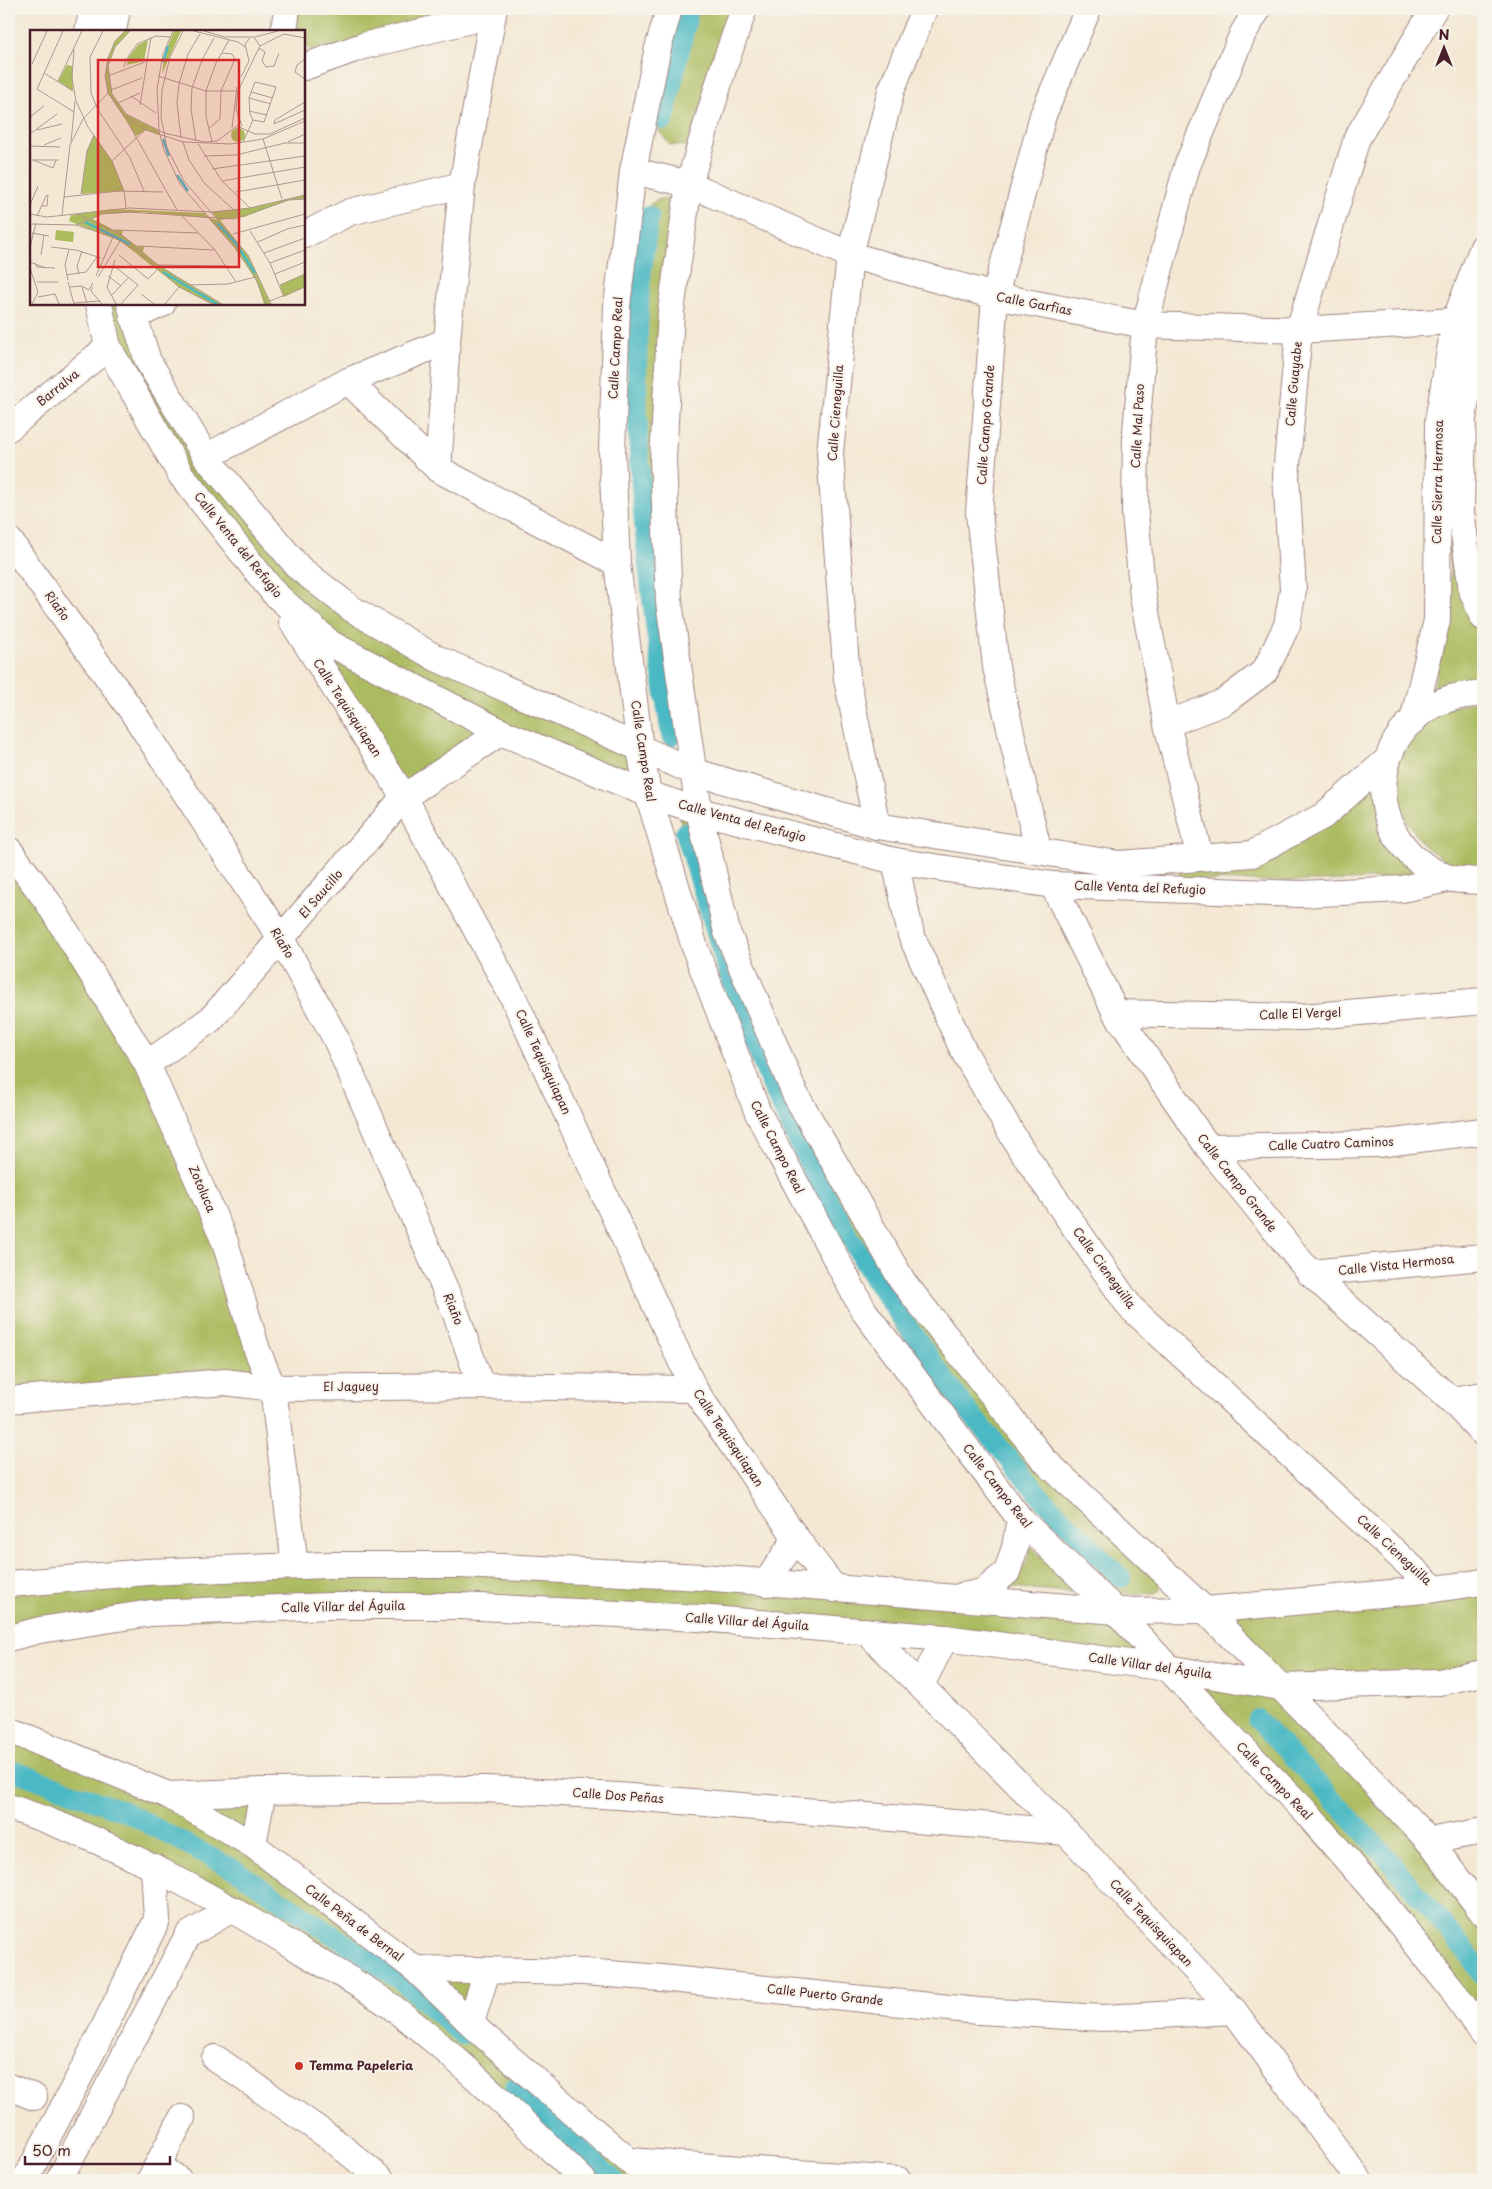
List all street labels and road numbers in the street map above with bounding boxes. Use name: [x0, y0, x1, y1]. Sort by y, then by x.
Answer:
street label: Calle Garfias: [995, 287, 1074, 319]
street label: Calle Campo Real: [603, 296, 627, 400]
street label: Calle Guayabe: [1280, 341, 1306, 427]
street label: Calle Cieneguilla: [823, 363, 847, 462]
street label: Barralva: [32, 364, 83, 410]
street label: Calle Campo Grande: [972, 364, 998, 486]
street label: Calle Mal Paso: [1126, 383, 1148, 469]
street label: Calle Sierra Hermosa: [1427, 419, 1447, 544]
street label: Calle Venta del Refugio: [190, 487, 287, 601]
street label: Riaño: [41, 587, 75, 624]
street label: Calle Tequisquiapan: [309, 655, 387, 760]
street label: Calle Campo Real: [627, 699, 661, 803]
street label: Calle Venta del Refugio: [676, 794, 808, 846]
street label: El Saucillo: [294, 865, 347, 922]
street label: Calle Venta del Refugio: [1074, 876, 1206, 898]
street label: Riaño: [267, 924, 299, 962]
street label: Calle El Vergel: [1259, 1003, 1341, 1023]
street label: Calle Tequisquiapan: [512, 1006, 576, 1117]
street label: Calle Campo Real: [747, 1097, 809, 1196]
street label: Calle Campo Grande: [1194, 1129, 1282, 1236]
street label: Calle Cuatro Caminos: [1268, 1132, 1394, 1154]
street label: Zotoluca: [185, 1162, 221, 1215]
street label: Calle Cieneguilla: [1069, 1223, 1141, 1312]
street label: Calle Vista Hermosa: [1337, 1249, 1455, 1279]
street label: Riaño: [439, 1290, 469, 1328]
street label: El Jaguey: [323, 1377, 379, 1395]
street label: Calle Tequisquiapan: [689, 1385, 768, 1490]
street label: Calle Campo Real: [959, 1439, 1036, 1531]
street label: Calle Cieneguilla: [1353, 1510, 1437, 1589]
street label: Calle Villar del Águila: [281, 1596, 406, 1616]
street label: Calle Villar del Águila: [684, 1608, 810, 1634]
street label: Calle Villar del Águila: [1087, 1647, 1213, 1683]
street label: Calle Campo Real: [1233, 1737, 1317, 1823]
street label: Calle Dos Peñas: [572, 1783, 665, 1807]
street label: Calle Tequisquiapan: [1106, 1874, 1197, 1970]
street label: Calle Peña de Bernal: [302, 1879, 408, 1965]
street label: Calle Puerto Grande: [766, 1979, 885, 2009]

